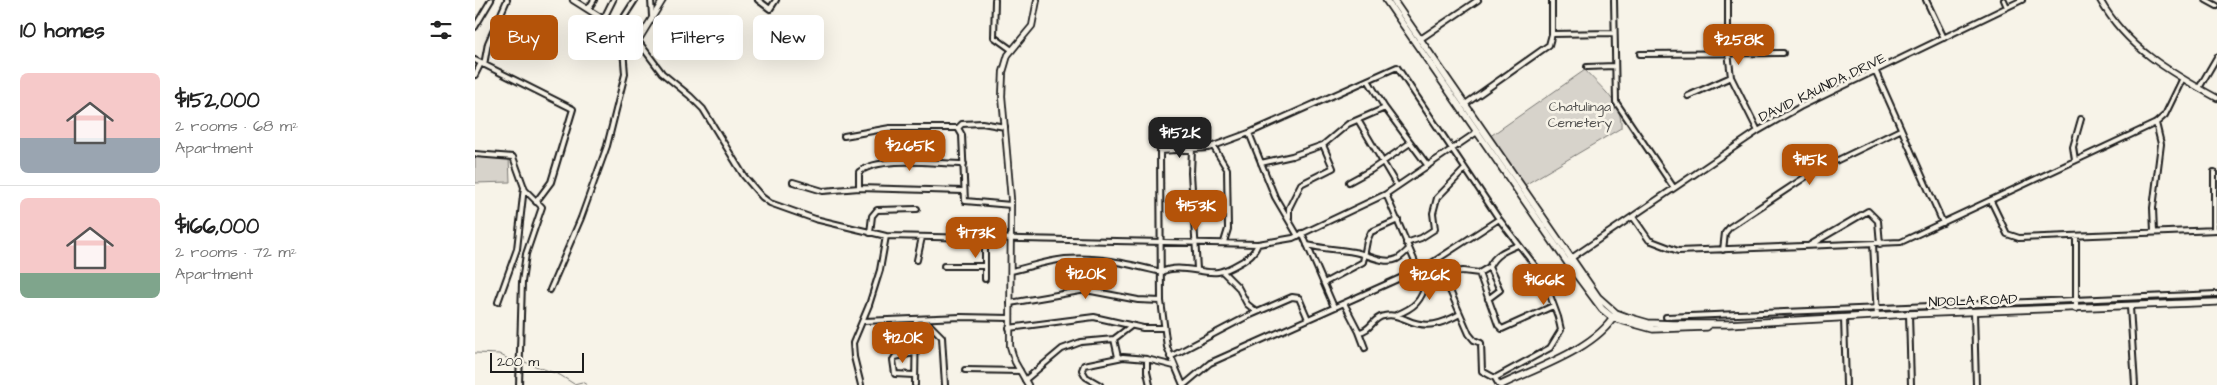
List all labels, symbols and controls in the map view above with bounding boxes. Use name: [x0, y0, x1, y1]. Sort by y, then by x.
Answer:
chip: Buy: [490, 15, 558, 60]
chip: Rent: [568, 15, 643, 60]
chip: Filters: [653, 15, 743, 60]
chip: New: [753, 15, 824, 60]
text: 10 homes: [20, 16, 105, 45]
icon: filters: [427, 16, 455, 44]
pin: $258K: [1704, 23, 1774, 66]
text: $258K: [1714, 29, 1764, 51]
street label: DAVID KAUNDA DRIVE: [1755, 48, 1890, 127]
text: $152,000: [175, 86, 260, 115]
icon: home: [60, 93, 120, 153]
park label: Chatulinga Cemetery: [1548, 97, 1613, 133]
text: 2 rooms · 68 m²: [175, 115, 298, 137]
pin: $152K: [1145, 116, 1215, 159]
text: $152K: [1159, 122, 1201, 144]
pin: $265K: [875, 130, 945, 172]
text: $265K: [885, 135, 935, 157]
text: Apartment: [175, 137, 253, 159]
pin: $115K: [1775, 144, 1845, 186]
text: $115K: [1793, 149, 1827, 171]
pin: $153K: [1161, 190, 1231, 232]
text: $153K: [1176, 195, 1216, 217]
text: $166,000: [175, 212, 259, 241]
pin: $173K: [941, 216, 1011, 259]
icon: home: [60, 218, 120, 278]
text: $173K: [957, 222, 995, 244]
text: 2 rooms · 72 m²: [175, 241, 297, 263]
pin: $120K: [1051, 258, 1121, 300]
pin: $126K: [1395, 258, 1465, 301]
text: Apartment: [175, 263, 253, 285]
text: $120K: [1066, 263, 1106, 285]
text: $126K: [1410, 264, 1450, 286]
pin: $166K: [1509, 264, 1579, 306]
text: $166K: [1524, 269, 1564, 291]
street label: NDOLA ROAD: [1928, 289, 2018, 313]
pin: $120K: [868, 322, 938, 364]
text: $120K: [883, 327, 923, 349]
scale bar: [490, 350, 584, 373]
text: 200 m: [497, 352, 539, 372]

